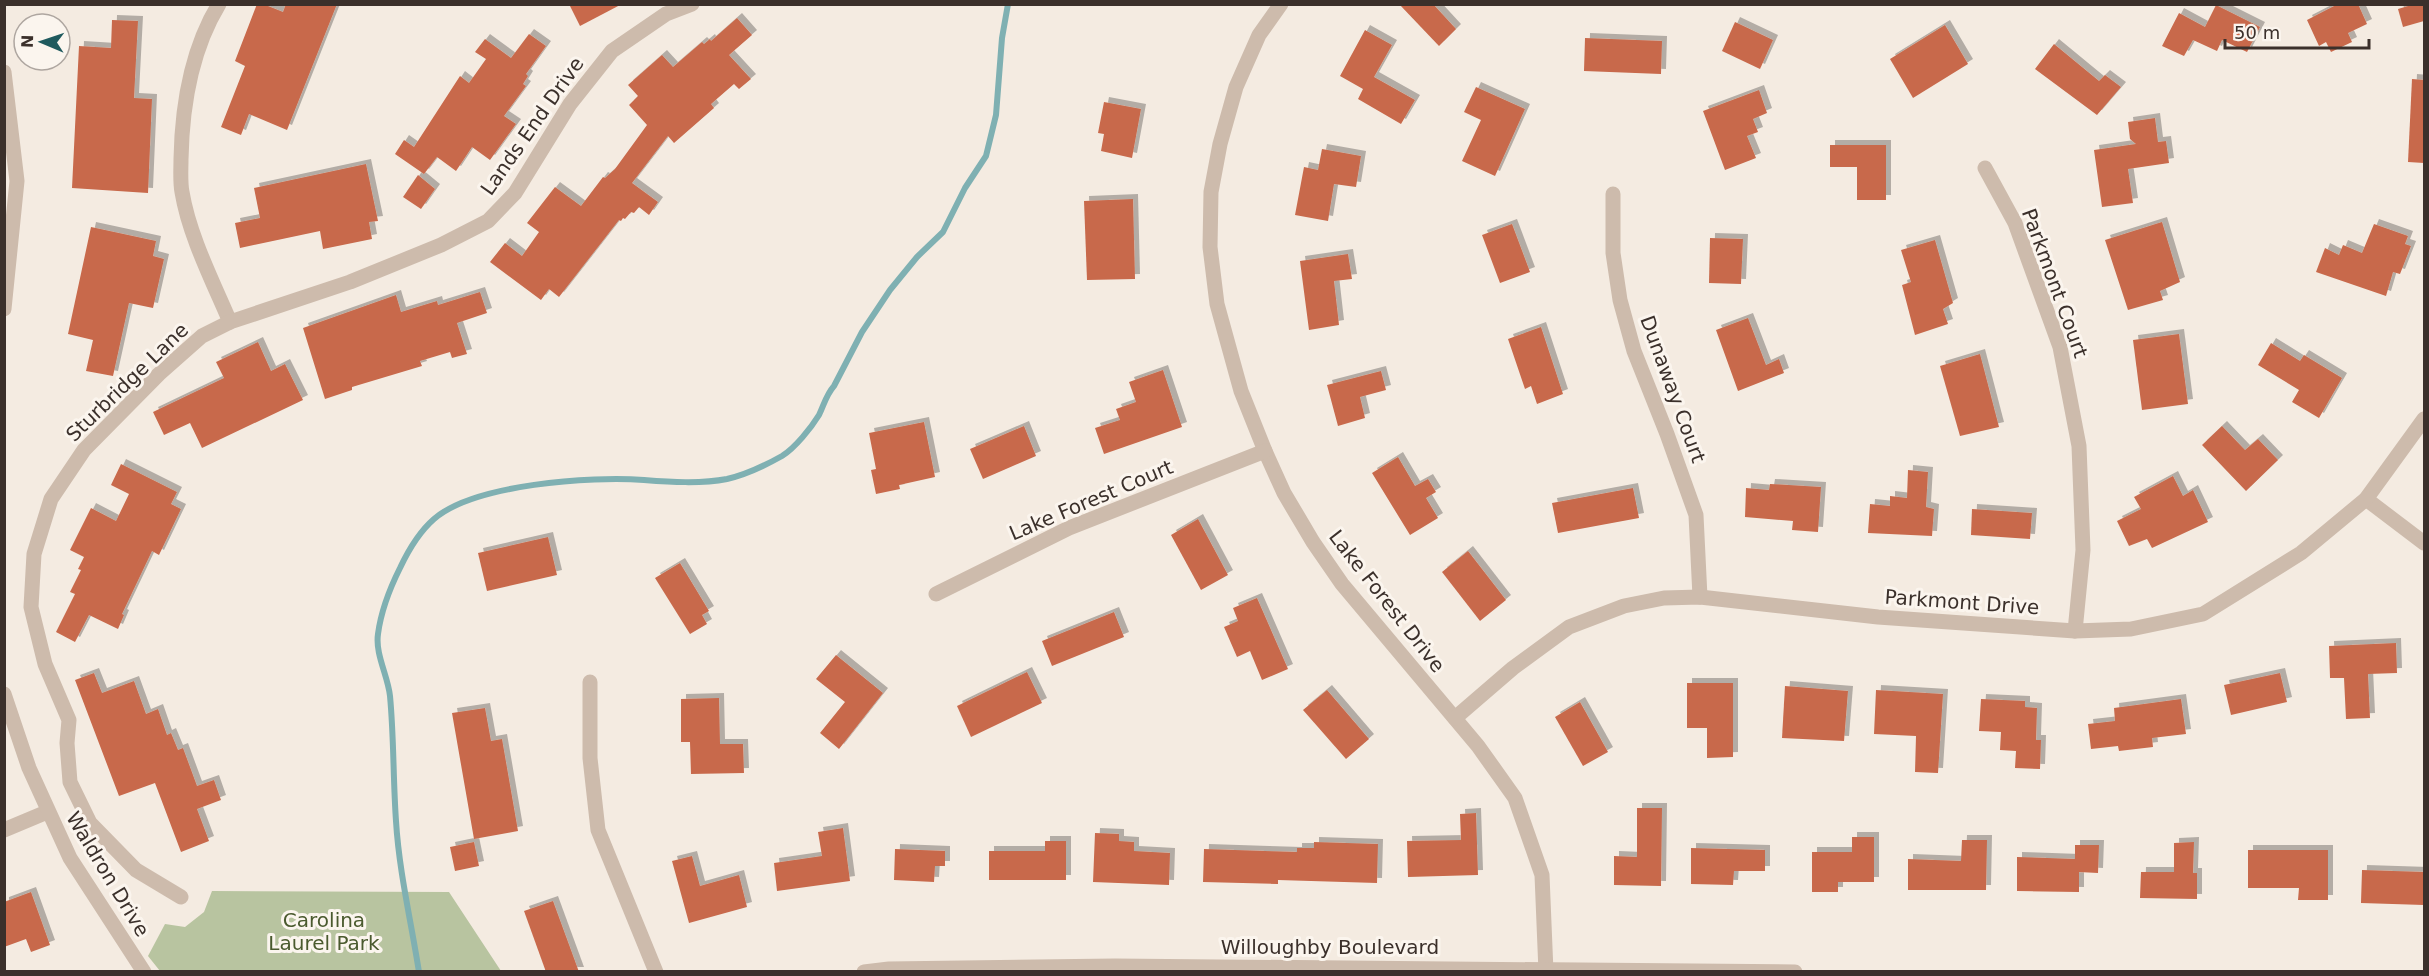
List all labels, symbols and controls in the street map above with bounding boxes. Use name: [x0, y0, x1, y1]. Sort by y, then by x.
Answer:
north arrow: [12, 12, 72, 72]
scale bar: [2225, 12, 2369, 50]
text: 50 m: [2234, 22, 2280, 43]
text: N: [18, 34, 37, 49]
street label: Lands End Drive: [475, 52, 589, 200]
street label: Parkmont Court: [2017, 205, 2093, 361]
street label: Dunaway Court: [1635, 312, 1711, 466]
street label: Sturbridge Lane: [61, 318, 193, 446]
street label: Lake Forest Court: [1005, 455, 1177, 545]
street label: Lake Forest Drive: [1324, 525, 1450, 677]
street label: Parkmont Drive: [1884, 585, 2040, 619]
street label: Waldron Drive: [61, 807, 155, 941]
park label: Carolina Laurel Park: [268, 908, 380, 955]
street label: Willoughby Boulevard: [1221, 935, 1439, 959]

